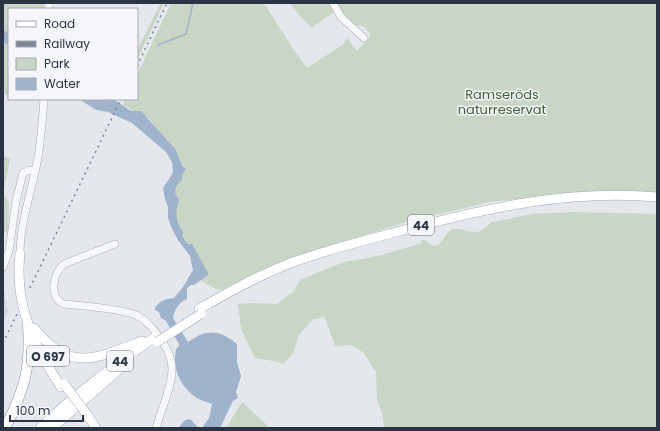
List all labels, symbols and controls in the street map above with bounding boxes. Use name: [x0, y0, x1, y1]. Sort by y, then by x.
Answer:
legend: [8, 8, 138, 100]
text: Road: [44, 15, 75, 32]
text: Railway: [44, 35, 90, 52]
text: Park: [44, 55, 71, 72]
text: Water: [44, 75, 81, 92]
park label: Ramseröds naturreservat: [458, 85, 546, 119]
road number: 44: [408, 215, 434, 235]
road number: O 697: [27, 346, 69, 366]
road number: 44: [107, 351, 133, 371]
scale bar: [10, 397, 83, 423]
text: 100 m: [16, 402, 50, 419]

